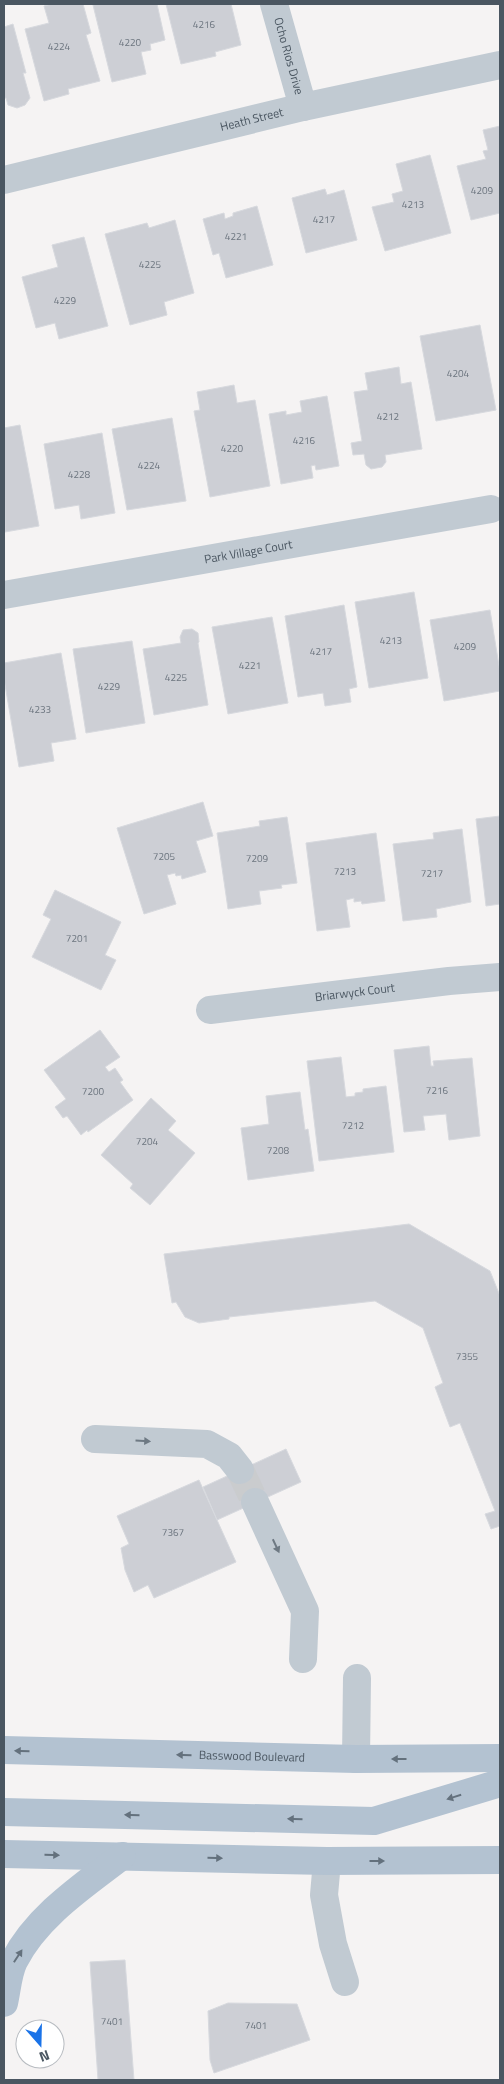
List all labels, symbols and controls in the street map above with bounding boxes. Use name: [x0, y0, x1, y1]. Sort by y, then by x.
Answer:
street label: Ocho Rios Drive: [269, 15, 309, 97]
house number: 4216: [193, 17, 216, 32]
house number: 4220: [119, 35, 142, 50]
house number: 4224: [48, 39, 71, 54]
street label: Heath Street: [218, 102, 286, 136]
house number: 4209: [471, 183, 494, 198]
house number: 4213: [402, 197, 424, 212]
house number: 4217: [313, 212, 335, 227]
house number: 4221: [225, 229, 247, 244]
house number: 4225: [139, 257, 162, 272]
house number: 4229: [54, 293, 77, 308]
house number: 4204: [447, 366, 470, 381]
house number: 4212: [377, 409, 399, 424]
house number: 4216: [293, 433, 316, 448]
house number: 4220: [221, 441, 244, 456]
house number: 4224: [138, 458, 161, 473]
house number: 4228: [68, 467, 91, 482]
street label: Park Village Court: [203, 534, 294, 568]
house number: 4213: [380, 633, 402, 648]
house number: 4209: [454, 639, 477, 654]
house number: 4217: [310, 644, 332, 659]
house number: 4221: [239, 658, 261, 673]
house number: 4225: [165, 670, 188, 685]
house number: 4229: [98, 679, 121, 694]
house number: 4233: [29, 702, 51, 717]
house number: 7205: [153, 849, 176, 864]
house number: 7209: [246, 851, 269, 866]
house number: 7213: [334, 864, 356, 879]
house number: 7217: [421, 866, 443, 881]
house number: 7201: [66, 931, 88, 946]
street label: Briarwyck Court: [314, 978, 397, 1006]
house number: 7216: [426, 1083, 449, 1098]
house number: 7200: [82, 1084, 105, 1099]
house number: 7212: [342, 1118, 364, 1133]
house number: 7204: [136, 1134, 159, 1149]
house number: 7208: [267, 1143, 290, 1158]
house number: 7355: [456, 1349, 479, 1364]
one-way arrow: [136, 1438, 152, 1446]
house number: 7367: [162, 1525, 184, 1540]
one-way arrow: [272, 1539, 280, 1553]
street label: Basswood Boulevard: [199, 1745, 305, 1767]
one-way arrow: [13, 1747, 29, 1755]
one-way arrow: [176, 1751, 192, 1759]
one-way arrow: [391, 1755, 407, 1763]
one-way arrow: [446, 1793, 461, 1801]
one-way arrow: [124, 1810, 140, 1818]
one-way arrow: [286, 1814, 302, 1822]
one-way arrow: [45, 1851, 61, 1859]
one-way arrow: [207, 1855, 223, 1863]
one-way arrow: [370, 1857, 386, 1865]
one-way arrow: [13, 1950, 22, 1963]
house number: 7401: [101, 2014, 123, 2029]
house number: 7401: [245, 2018, 267, 2033]
north arrow: [15, 2019, 65, 2069]
text: N: [36, 2045, 53, 2068]

